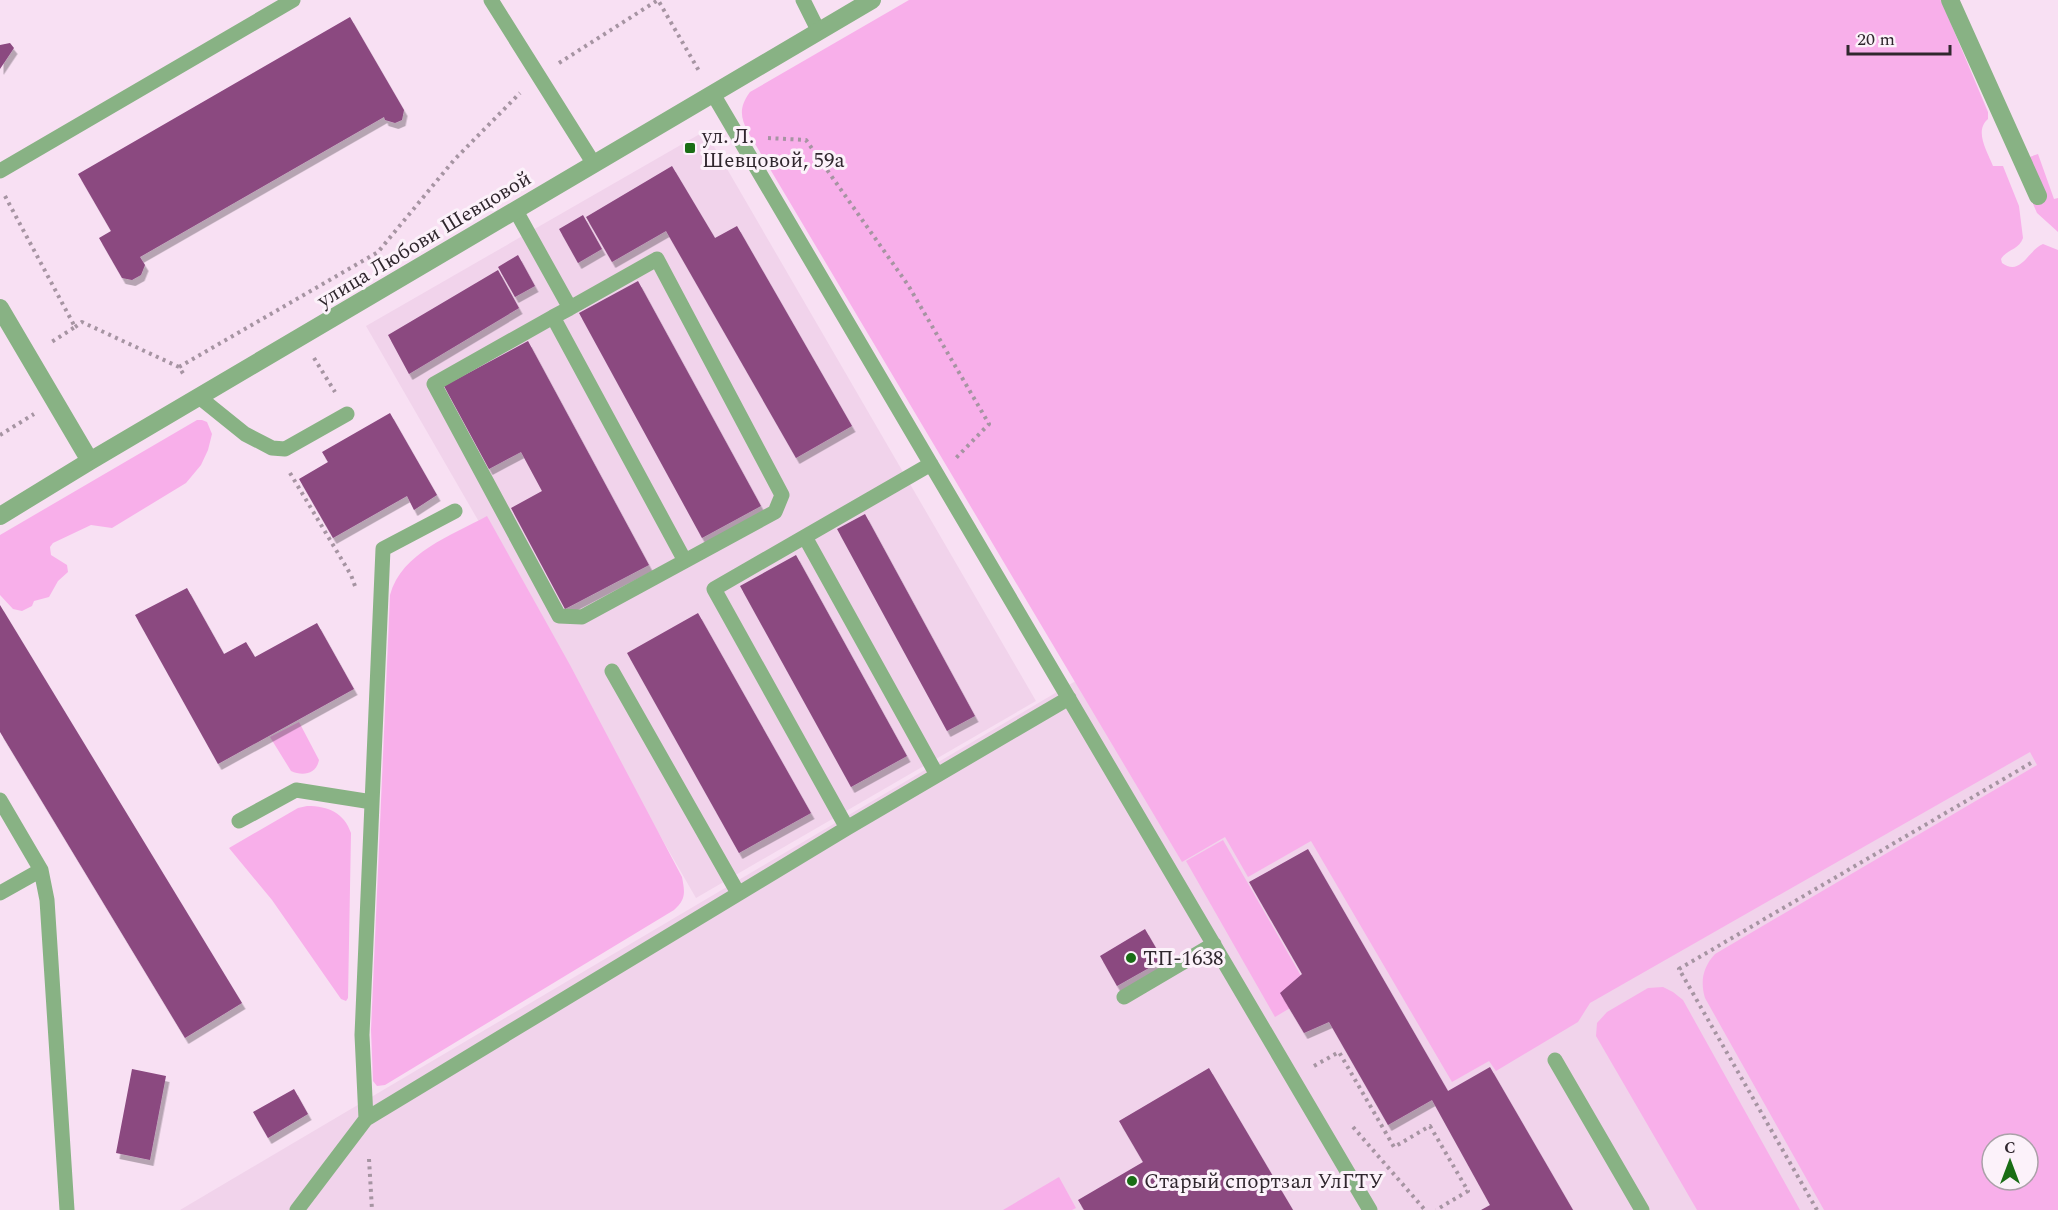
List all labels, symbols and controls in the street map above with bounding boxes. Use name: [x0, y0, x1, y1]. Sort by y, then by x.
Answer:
scale bar: [1848, 18, 1950, 56]
text: 20 m: [1857, 26, 1895, 53]
place label: ул. Л. Шевцовой, 59а: [701, 121, 846, 177]
marker: ул. Л. Шевцовой, 59а: [683, 141, 697, 155]
street label: улица Любови Шевцовой: [310, 163, 538, 317]
place label: ТП-1638: [1143, 943, 1223, 975]
marker: ТП-1638: [1124, 951, 1138, 965]
north arrow: [1980, 1132, 2040, 1192]
text: С: [2004, 1136, 2016, 1160]
place label: Старый спортзал УлГТУ: [1144, 1166, 1384, 1198]
marker: Старый спортзал УлГТУ: [1125, 1174, 1139, 1188]

